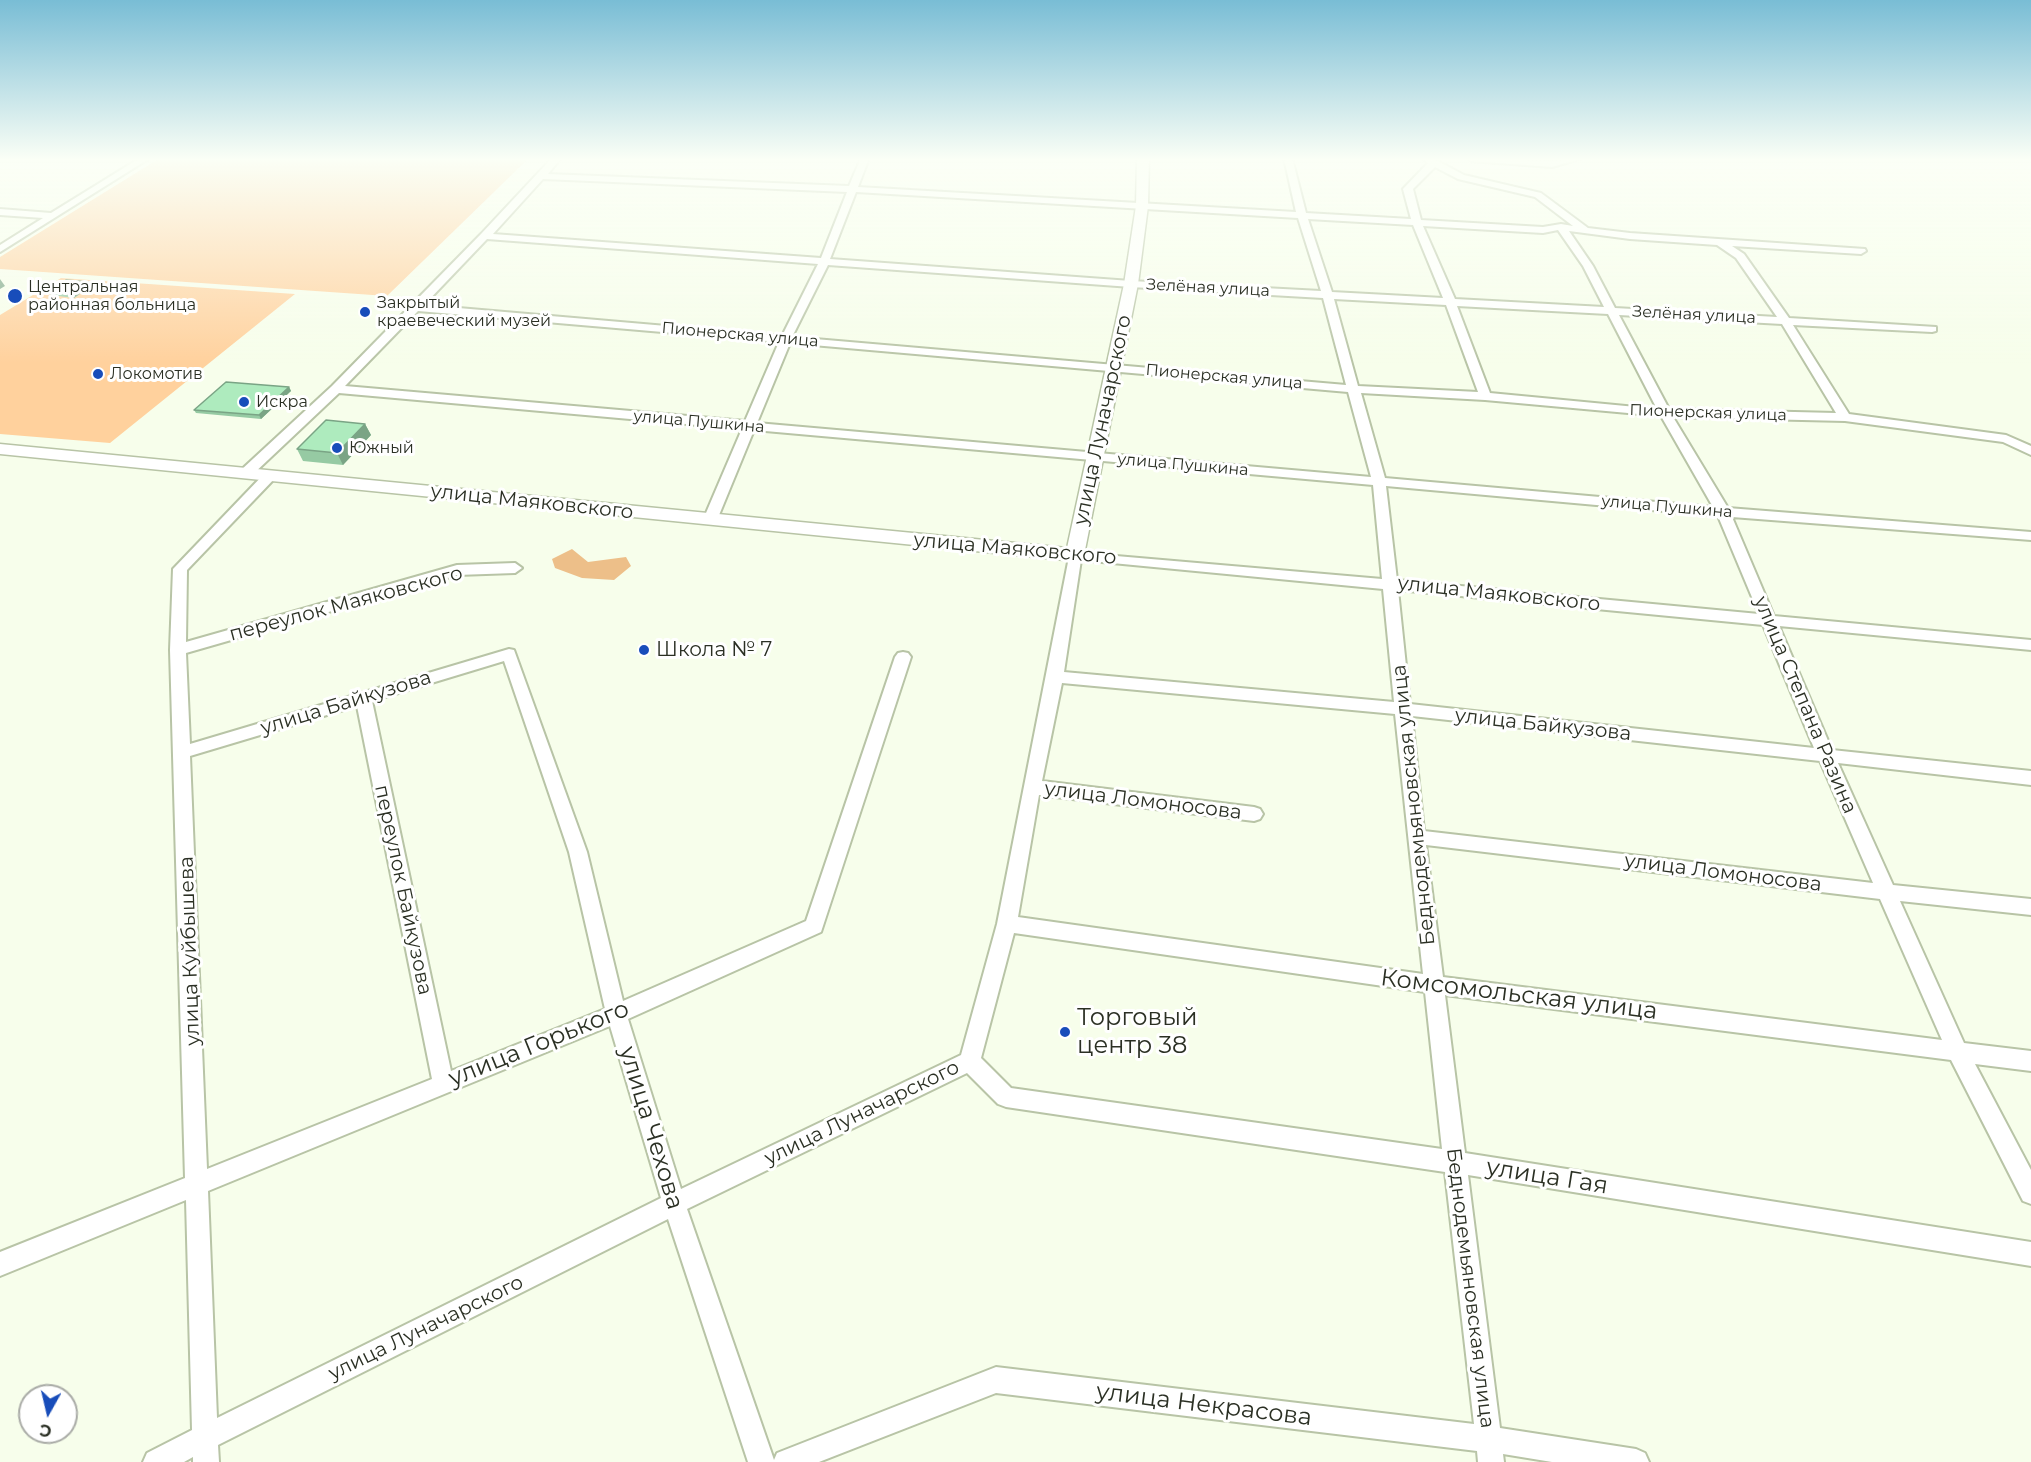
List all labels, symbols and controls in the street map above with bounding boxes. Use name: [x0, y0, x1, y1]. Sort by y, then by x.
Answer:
street label: Зелёная улица: [1146, 275, 1270, 301]
place label: Центральная районная больница: [28, 277, 196, 315]
marker: Центральная районная больница: [6, 287, 24, 305]
place label: Закрытый краевеческий музей: [377, 293, 551, 331]
street label: Зелёная улица: [1632, 302, 1756, 328]
marker: Закрытый краевеческий музей: [358, 305, 372, 319]
street label: улица Луначарского: [1069, 313, 1137, 527]
street label: Пионерская улица: [661, 319, 819, 351]
street label: Пионерская улица: [1145, 361, 1303, 393]
place label: Локомотив: [110, 364, 203, 384]
marker: Локомотив: [91, 367, 105, 381]
place label: Искра: [256, 392, 308, 412]
marker: Искра: [237, 395, 251, 409]
street label: Пионерская улица: [1629, 401, 1787, 425]
street label: улица Пушкина: [633, 407, 765, 437]
place label: Южный: [349, 438, 414, 458]
marker: Южный: [330, 441, 344, 455]
street label: улица Пушкина: [1117, 450, 1249, 480]
street label: улица Маяковского: [429, 479, 635, 525]
street label: улица Пушкина: [1601, 492, 1733, 522]
street label: улица Маяковского: [912, 528, 1118, 570]
street label: переулок Маяковского: [227, 561, 465, 647]
street label: улица Маяковского: [1396, 571, 1602, 617]
street label: улица Степана Разина: [1748, 593, 1862, 817]
place label: Школа № 7: [656, 638, 772, 662]
marker: Школа № 7: [637, 643, 651, 657]
street label: Беднодемьяновская улица: [1387, 663, 1441, 947]
street label: улица Байкузова: [258, 666, 434, 740]
street label: улица Байкузова: [1454, 704, 1632, 746]
street label: улица Ломоносова: [1043, 777, 1243, 825]
street label: переулок Байкузова: [369, 783, 437, 997]
street label: улица Ломоносова: [1623, 849, 1823, 897]
street label: улица Куйбышева: [175, 856, 205, 1046]
street label: Комсомольская улица: [1379, 964, 1659, 1026]
street label: улица Горького: [445, 995, 633, 1093]
place label: Торговый центр 38: [1077, 1004, 1198, 1060]
marker: Торговый центр 38: [1058, 1025, 1072, 1039]
street label: улица Чехова: [613, 1043, 689, 1213]
street label: улица Луначарского: [761, 1055, 963, 1171]
street label: Беднодемьяновская улица: [1441, 1147, 1499, 1429]
street label: улица Гая: [1484, 1153, 1610, 1201]
street label: улица Луначарского: [325, 1270, 527, 1386]
street label: улица Некрасова: [1094, 1377, 1314, 1433]
north arrow: [18, 1384, 78, 1444]
text: С: [39, 1420, 53, 1441]

